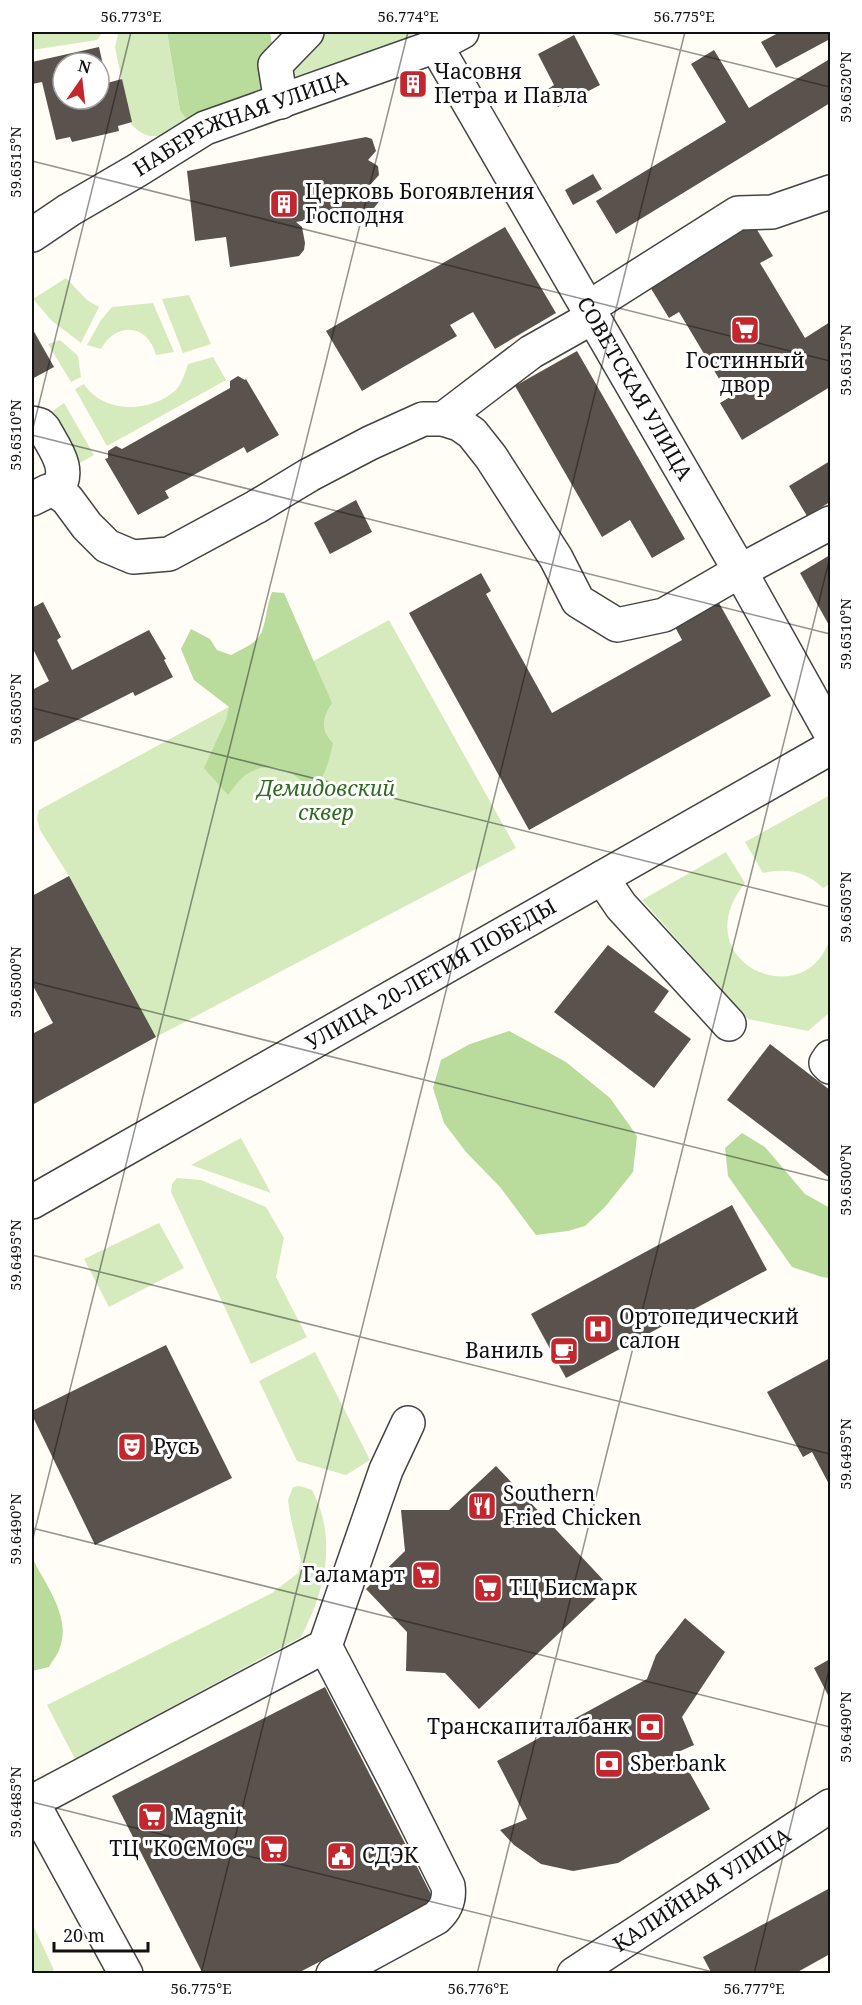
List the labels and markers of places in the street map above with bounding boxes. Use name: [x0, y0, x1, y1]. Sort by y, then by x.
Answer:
place label: Часовня Петра и Павла: [434, 57, 588, 109]
building icon: Часовня Петра и Павла: [397, 68, 429, 100]
place label: Церковь Богоявления Господня: [305, 177, 534, 229]
building icon: Церковь Богоявления Господня: [268, 188, 300, 220]
supermarket icon: Гостинный двор: [729, 314, 761, 346]
place label: Гостинный двор: [685, 346, 805, 398]
place label: Ортопедический салон: [619, 1302, 799, 1354]
hospital icon: Ортопедический салон: [582, 1313, 614, 1345]
cafe icon: Ваниль: [548, 1335, 580, 1367]
place label: Ваниль: [465, 1336, 543, 1364]
theatre icon: Русь: [116, 1431, 148, 1463]
place label: Русь: [153, 1432, 199, 1460]
place label: Southern Fried Chicken: [503, 1479, 642, 1531]
restaurant icon: Southern Fried Chicken: [466, 1490, 498, 1522]
supermarket icon: Галамарт: [410, 1559, 442, 1591]
place label: Галамарт: [303, 1560, 405, 1588]
supermarket icon: ТЦ Бисмарк: [472, 1572, 504, 1604]
place label: ТЦ Бисмарк: [509, 1573, 637, 1601]
bank icon: Транскапиталбанк: [634, 1711, 666, 1743]
place label: Транскапиталбанк: [427, 1712, 630, 1740]
bank icon: Sberbank: [593, 1748, 625, 1780]
place label: Sberbank: [630, 1749, 727, 1777]
supermarket icon: Magnit: [136, 1801, 168, 1833]
place label: Magnit: [173, 1802, 243, 1830]
supermarket icon: ТЦ "КОСМОС": [258, 1833, 290, 1865]
place label: ТЦ "КОСМОС": [109, 1834, 253, 1862]
public building icon: СДЭК: [325, 1840, 357, 1872]
place label: СДЭК: [362, 1841, 419, 1869]

